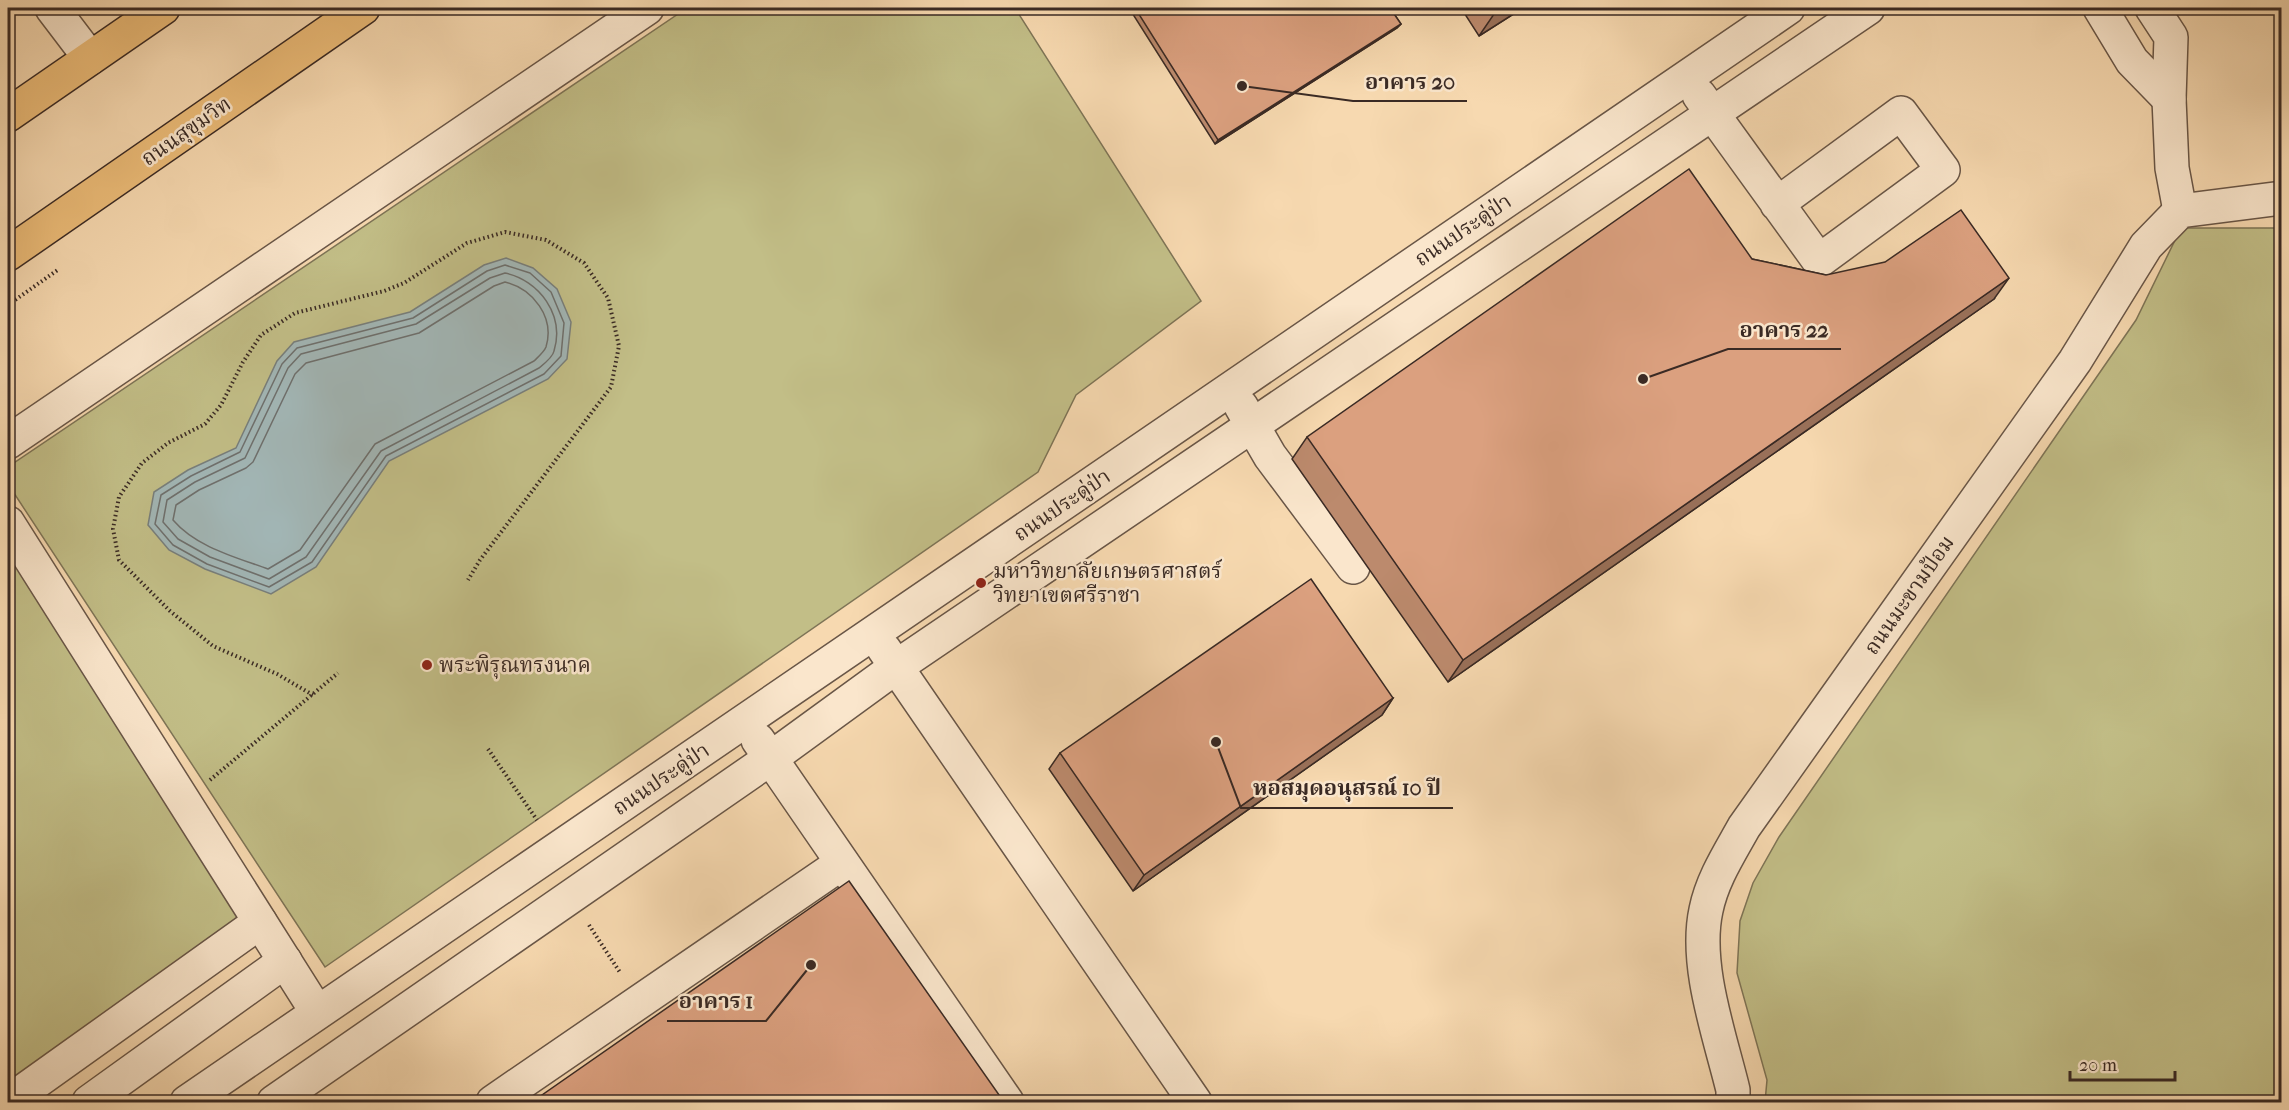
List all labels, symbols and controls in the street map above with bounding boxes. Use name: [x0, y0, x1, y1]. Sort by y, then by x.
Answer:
callout: อาคาร 20: [1353, 61, 1467, 101]
text: อาคาร 20: [1365, 69, 1455, 95]
street label: ถนนสุขุมวิท: [137, 91, 236, 172]
street label: ถนนประดู่ป่า: [1410, 189, 1516, 272]
callout: อาคาร 22: [1728, 309, 1841, 349]
text: อาคาร 22: [1739, 317, 1829, 343]
street label: ถนนประดู่ป่า: [1009, 464, 1115, 547]
street label: ถนนมะขามป้อม: [1859, 531, 1959, 659]
place label: มหาวิทยาลัยเกษตรศาสตร์ วิทยาเขตศรีราชา: [993, 558, 1223, 607]
marker: มหาวิทยาลัยเกษตรศาสตร์ วิทยาเขตศรีราชา: [974, 576, 988, 590]
place label: พระพิรุณทรงนาค: [439, 653, 591, 679]
marker: พระพิรุณทรงนาค: [420, 658, 434, 672]
street label: ถนนประดู่ป่า: [608, 738, 714, 821]
callout: หอสมุดอนุสรณ์ 10 ปี: [1241, 768, 1453, 808]
text: หอสมุดอนุสรณ์ 10 ปี: [1253, 775, 1441, 802]
callout: อาคาร 1: [667, 981, 766, 1021]
text: อาคาร 1: [679, 988, 753, 1014]
scale bar: [2070, 1044, 2175, 1082]
text: 20 m: [2079, 1055, 2117, 1076]

